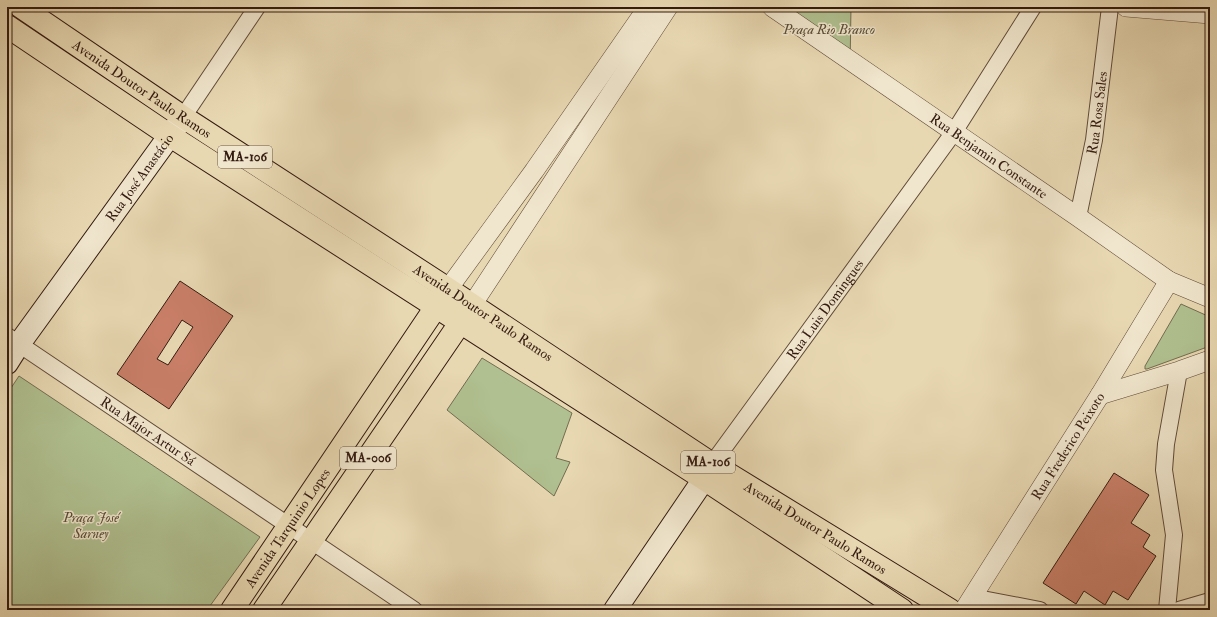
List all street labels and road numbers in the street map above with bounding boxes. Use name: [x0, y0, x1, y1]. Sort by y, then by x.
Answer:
street label: Avenida Doutor Paulo Ramos: [68, 35, 215, 142]
street label: Rua Rosa Sales: [1083, 70, 1111, 156]
street label: Rua Benjamin Constante: [927, 110, 1051, 202]
street label: Rua José Anastácio: [102, 130, 177, 225]
road number: MA-106: [218, 146, 272, 168]
street label: Rua Luis Domingues: [783, 256, 867, 362]
street label: Avenida Doutor Paulo Ramos: [409, 260, 556, 365]
street label: Rua Frederico Peixoto: [1027, 389, 1108, 503]
street label: Rua Major Artur Sá: [97, 393, 199, 469]
road number: MA-006: [340, 447, 396, 469]
road number: MA-106: [681, 451, 735, 473]
street label: Avenida Tarquinio Lopes: [241, 465, 334, 592]
street label: Avenida Doutor Paulo Ramos: [740, 477, 890, 578]

